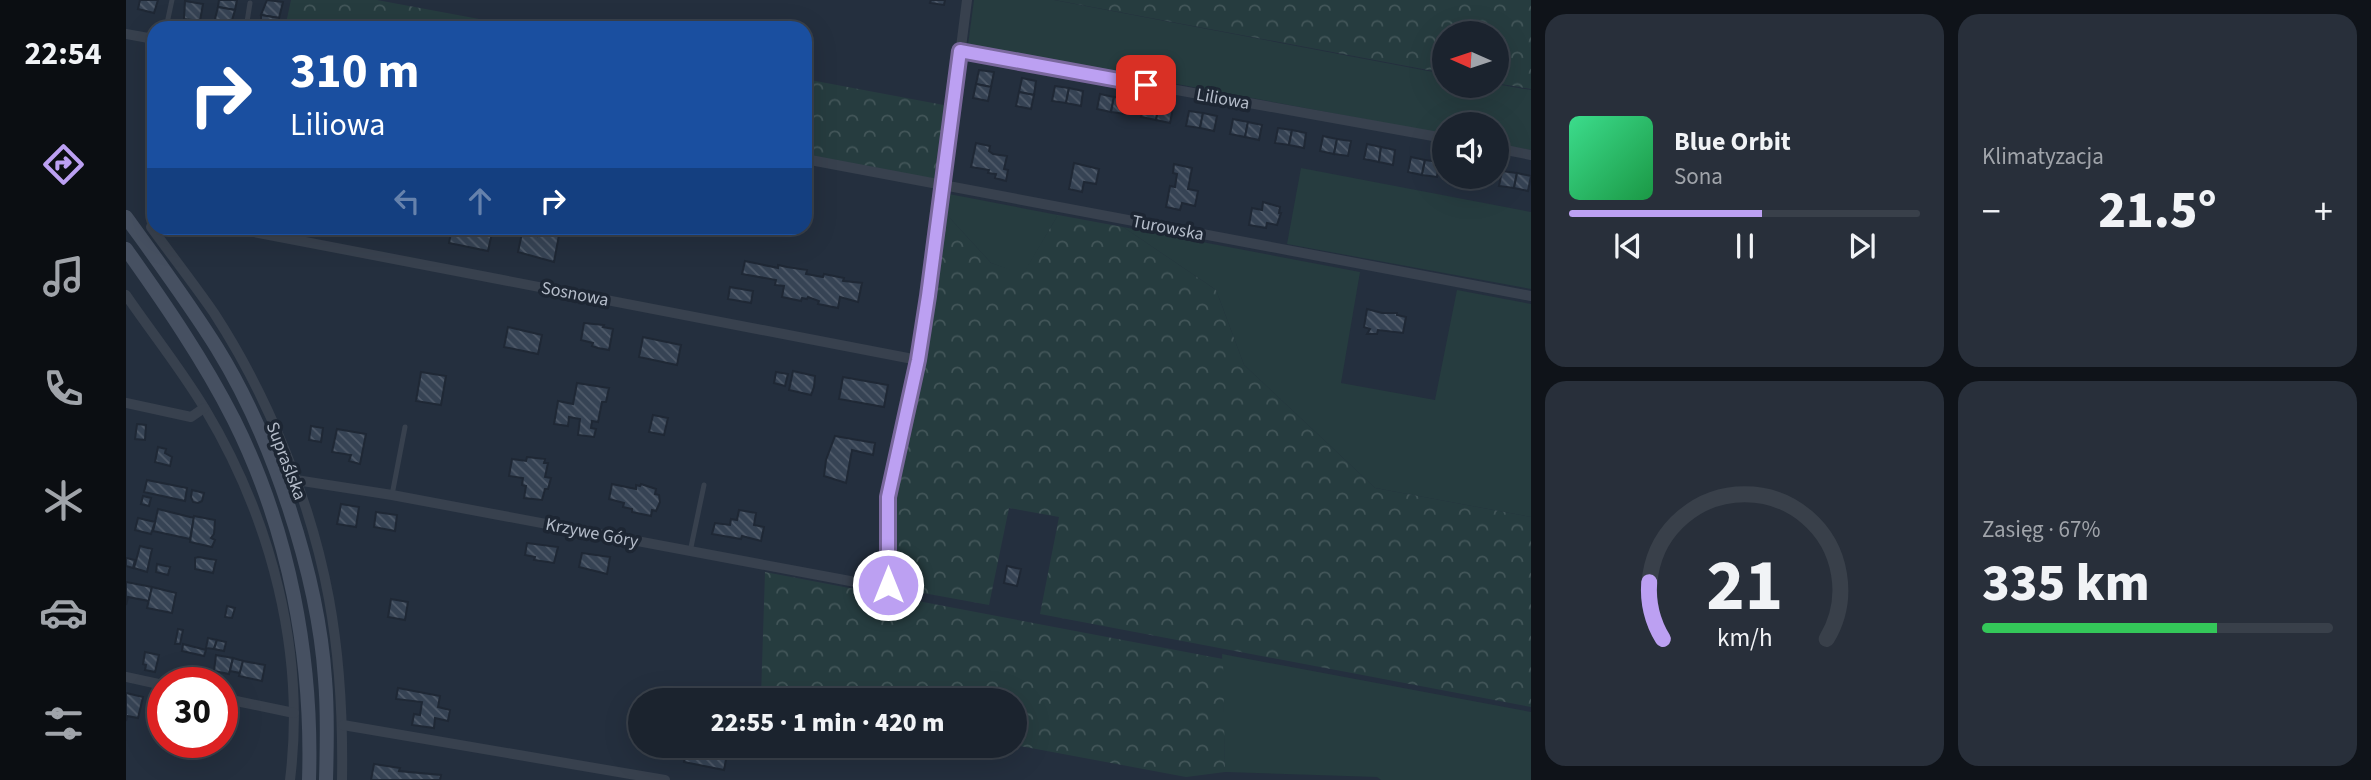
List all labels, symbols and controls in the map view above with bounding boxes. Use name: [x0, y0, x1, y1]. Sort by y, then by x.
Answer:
north arrow: [1432, 21, 1508, 98]
map controls: [1432, 21, 1509, 189]
text: 22:54: [24, 31, 102, 77]
text: 310 m: [290, 37, 419, 107]
icon: right: [175, 49, 266, 140]
pin: [1116, 55, 1176, 115]
icon: arrive: [1127, 66, 1165, 104]
street label: Liliowa: [1194, 82, 1252, 116]
text: Liliowa: [290, 102, 386, 148]
button: sound: [1432, 112, 1509, 189]
text: Blue Orbit: [1674, 123, 1791, 160]
icon: directions: [39, 140, 88, 189]
text: Klimatyzacja: [1982, 140, 2104, 173]
text: Sona: [1674, 160, 1723, 193]
text: 21.5°: [2098, 174, 2217, 248]
icon: left: [388, 182, 426, 220]
icon: ahead: [461, 182, 499, 220]
icon: right: [534, 182, 572, 220]
text: −: [1982, 185, 2001, 239]
text: +: [2314, 185, 2333, 239]
street label: Turowska: [1130, 209, 1206, 247]
icon: previous: [1609, 227, 1647, 265]
icon: pause: [1726, 227, 1764, 265]
icon: next: [1843, 227, 1881, 265]
icon: music: [39, 252, 88, 301]
street label: Sosnowa: [539, 275, 611, 313]
icon: phone: [39, 364, 88, 413]
street label: Supraślska: [260, 418, 312, 504]
icon: climate: [39, 476, 88, 525]
street label: Krzywe Góry: [543, 512, 641, 554]
text: Zasięg · 67%: [1982, 513, 2100, 546]
text: 21: [1706, 535, 1783, 639]
text: 335 km: [1982, 547, 2150, 621]
position arrow: [851, 548, 925, 622]
icon: car: [39, 588, 88, 637]
text: km/h: [1717, 620, 1772, 656]
speed limit sign: 30: [147, 667, 238, 758]
icon: filters: [39, 699, 88, 748]
text: 22:55 · 1 min · 420 m: [711, 704, 944, 741]

